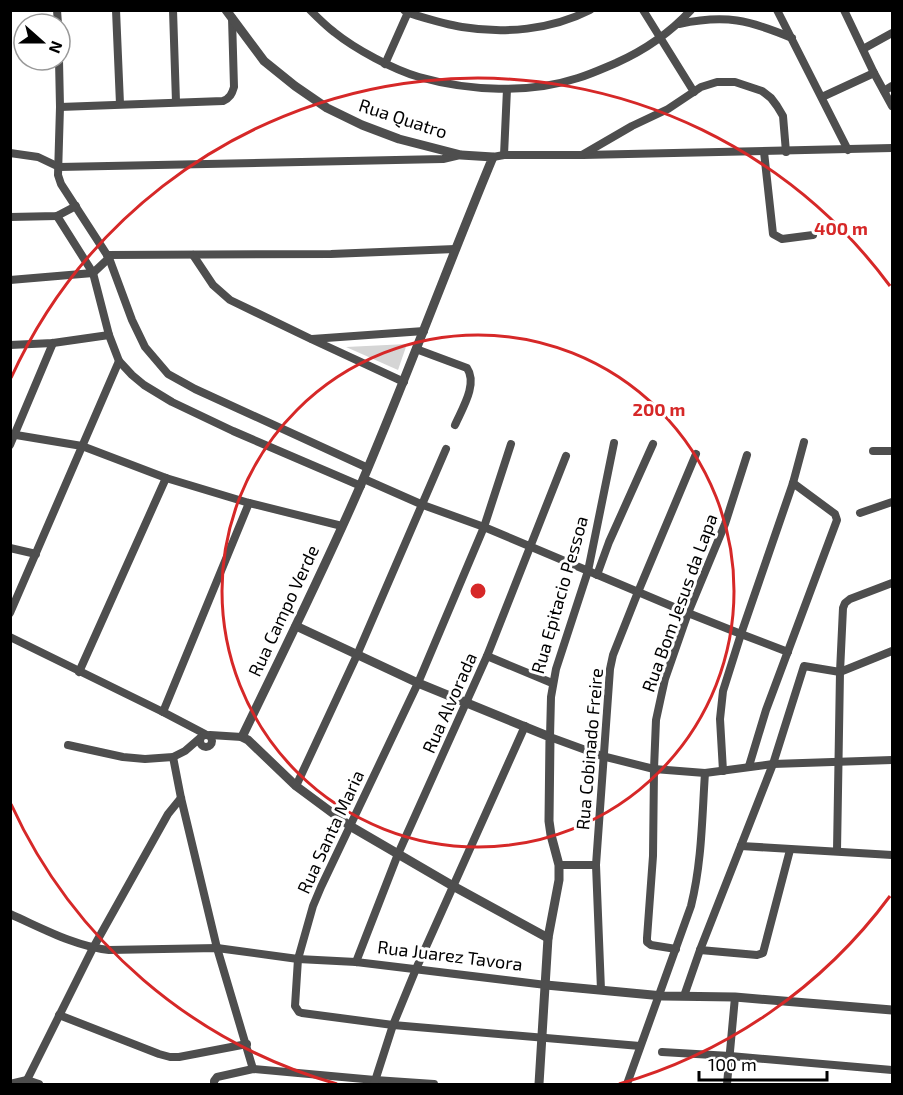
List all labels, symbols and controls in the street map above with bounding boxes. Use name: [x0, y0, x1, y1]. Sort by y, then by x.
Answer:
north arrow: [12, 12, 72, 72]
text: N: [46, 39, 67, 56]
street label: Rua Quatro: [356, 93, 450, 143]
text: 400 m: [814, 217, 868, 239]
text: 200 m: [633, 398, 685, 420]
street label: Rua Bom Jesus da Lapa: [637, 511, 722, 695]
street label: Rua Epitacio Pessoa: [526, 513, 592, 676]
street label: Rua Campo Verde: [243, 541, 323, 680]
centre of rings: [468, 581, 488, 601]
street label: Rua Alvorada: [417, 649, 481, 756]
street label: Rua Cobinado Freire: [571, 667, 607, 831]
street label: Rua Santa Maria: [292, 766, 368, 897]
street label: Rua Juarez Tavora: [376, 935, 524, 975]
scale bar: [699, 1044, 826, 1082]
text: 100 m: [708, 1053, 757, 1075]

